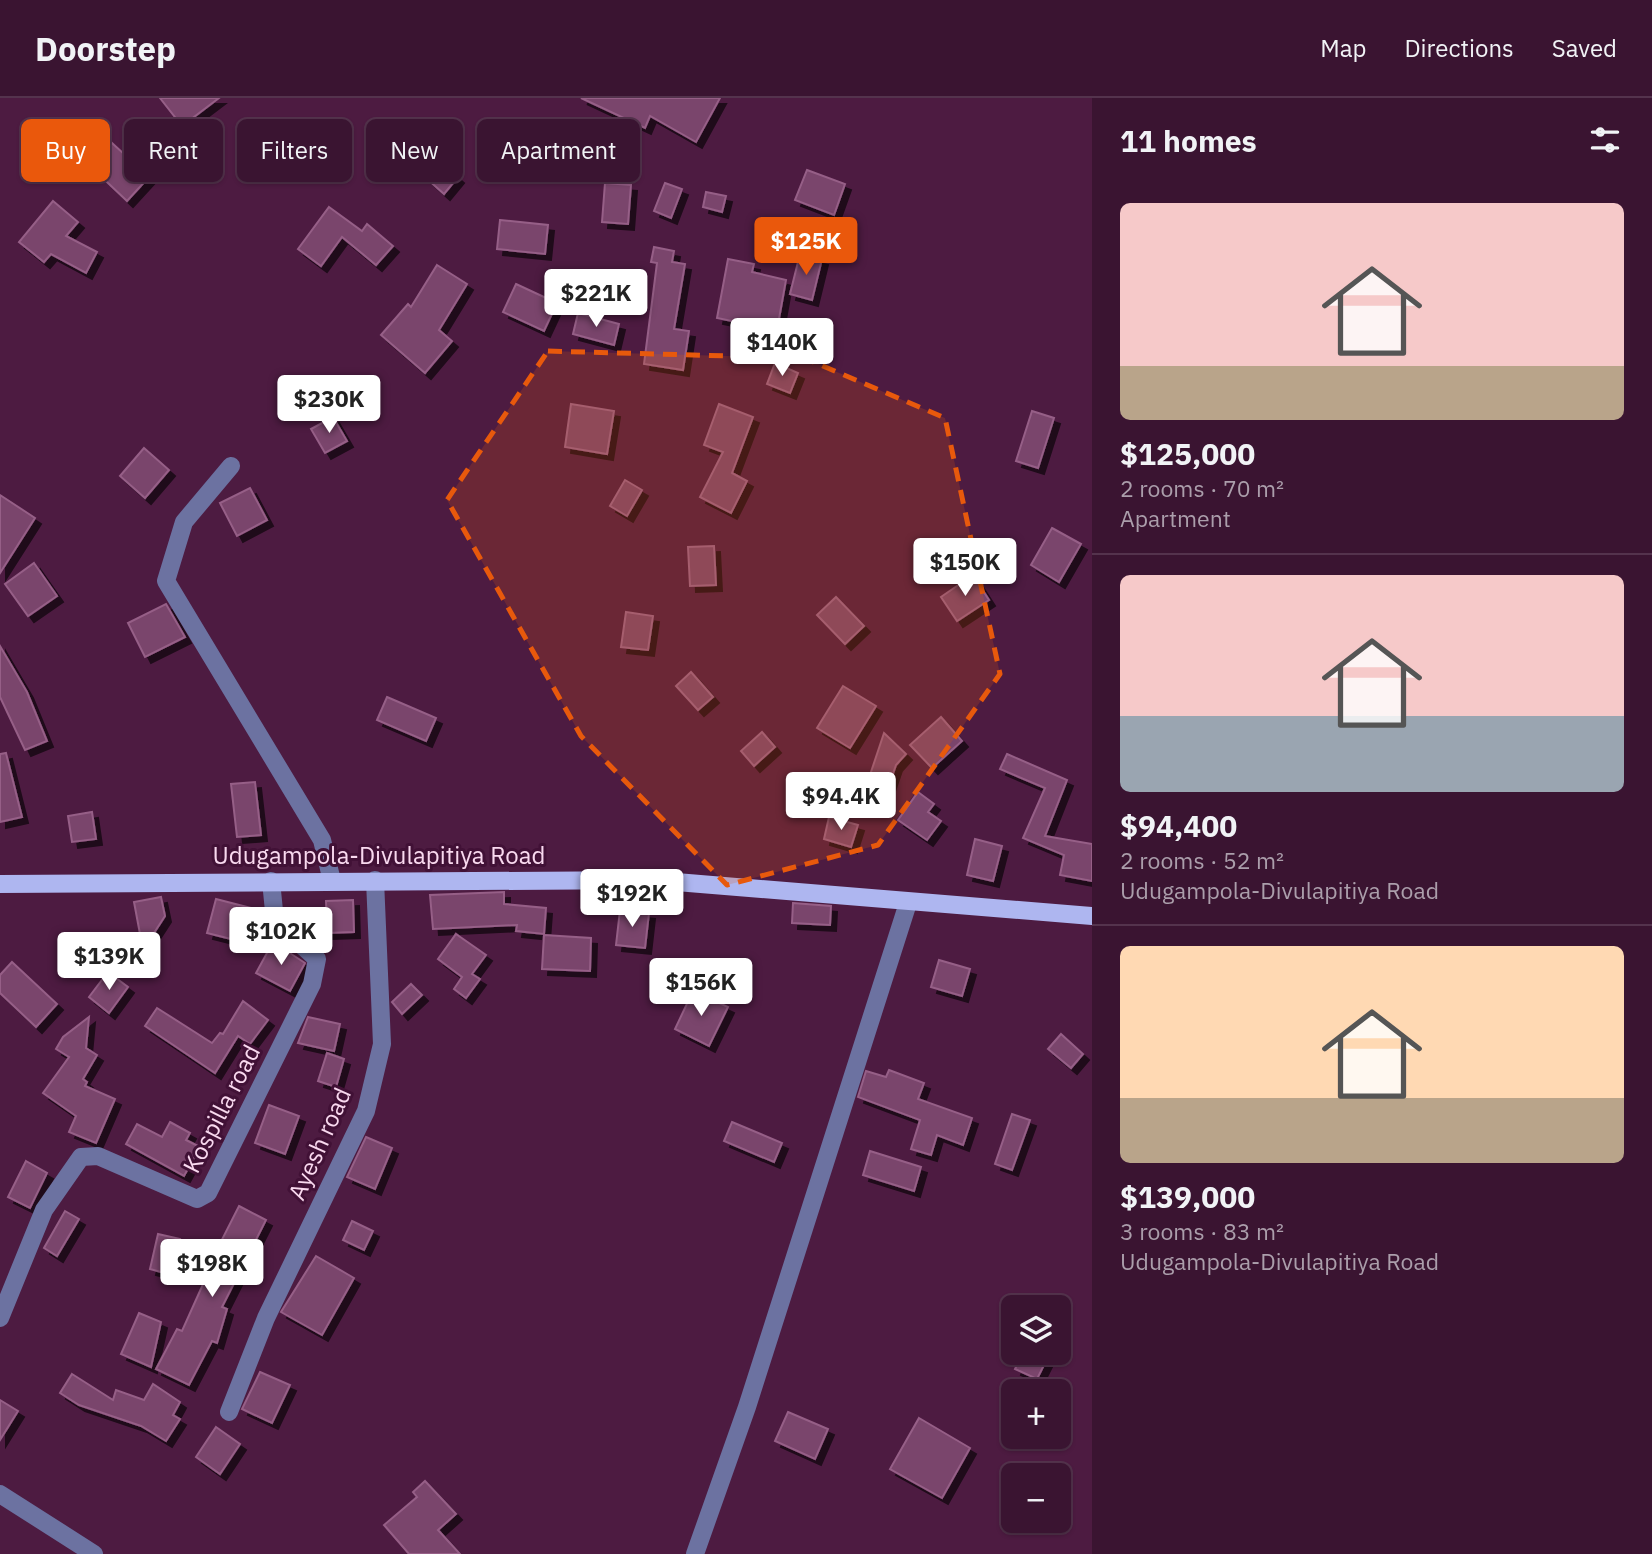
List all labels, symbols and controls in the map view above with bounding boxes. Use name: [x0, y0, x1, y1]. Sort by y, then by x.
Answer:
text: Doorstep: [35, 27, 176, 70]
text: Map: [1320, 32, 1366, 64]
text: Directions: [1404, 32, 1514, 64]
text: Saved: [1552, 32, 1617, 64]
chip: Buy: [21, 119, 110, 182]
chip: Rent: [124, 119, 223, 182]
chip: Filters: [237, 119, 352, 182]
chip: New: [366, 119, 463, 182]
chip: Apartment: [477, 119, 640, 182]
text: 11 homes: [1120, 121, 1257, 160]
icon: filters: [1586, 121, 1624, 159]
pin: $125K: [757, 218, 855, 277]
text: $125K: [770, 225, 842, 255]
icon: home: [1309, 248, 1435, 374]
pin: $221K: [547, 270, 645, 329]
text: $221K: [560, 277, 632, 307]
pin: $140K: [733, 318, 831, 378]
text: $140K: [746, 326, 818, 356]
pin: $230K: [280, 376, 378, 435]
text: $230K: [293, 383, 365, 413]
text: $125,000: [1120, 434, 1255, 473]
text: 2 rooms · 70 m²: [1120, 473, 1284, 503]
text: Apartment: [1120, 503, 1231, 533]
pin: $150K: [916, 538, 1014, 598]
text: $150K: [929, 546, 1001, 576]
icon: home: [1309, 620, 1435, 746]
pin: $94.4K: [784, 772, 898, 832]
text: $94.4K: [802, 780, 880, 810]
text: $94,400: [1120, 806, 1237, 845]
street label: Udugampola-Divulapitiya Road: [213, 839, 545, 871]
text: 2 rooms · 52 m²: [1120, 845, 1284, 875]
pin: $192K: [583, 870, 681, 929]
text: Udugampola-Divulapitiya Road: [1120, 875, 1439, 905]
text: $192K: [596, 877, 668, 907]
pin: $102K: [232, 908, 330, 967]
text: $102K: [245, 915, 317, 945]
pin: $139K: [60, 932, 158, 992]
text: $139K: [73, 940, 145, 970]
pin: $156K: [652, 958, 750, 1018]
text: $156K: [665, 966, 737, 996]
icon: home: [1309, 991, 1435, 1117]
street label: Kospilla road: [175, 1039, 267, 1178]
street label: Ayesh road: [280, 1082, 358, 1205]
text: $139,000: [1120, 1177, 1255, 1216]
text: 3 rooms · 83 m²: [1120, 1216, 1284, 1246]
pin: $198K: [163, 1240, 261, 1299]
text: Udugampola-Divulapitiya Road: [1120, 1246, 1439, 1276]
text: $198K: [176, 1247, 248, 1277]
map controls: [1001, 1295, 1071, 1533]
button: layers: [1001, 1295, 1071, 1365]
button: +: [1001, 1379, 1071, 1449]
button: −: [1001, 1463, 1071, 1533]

